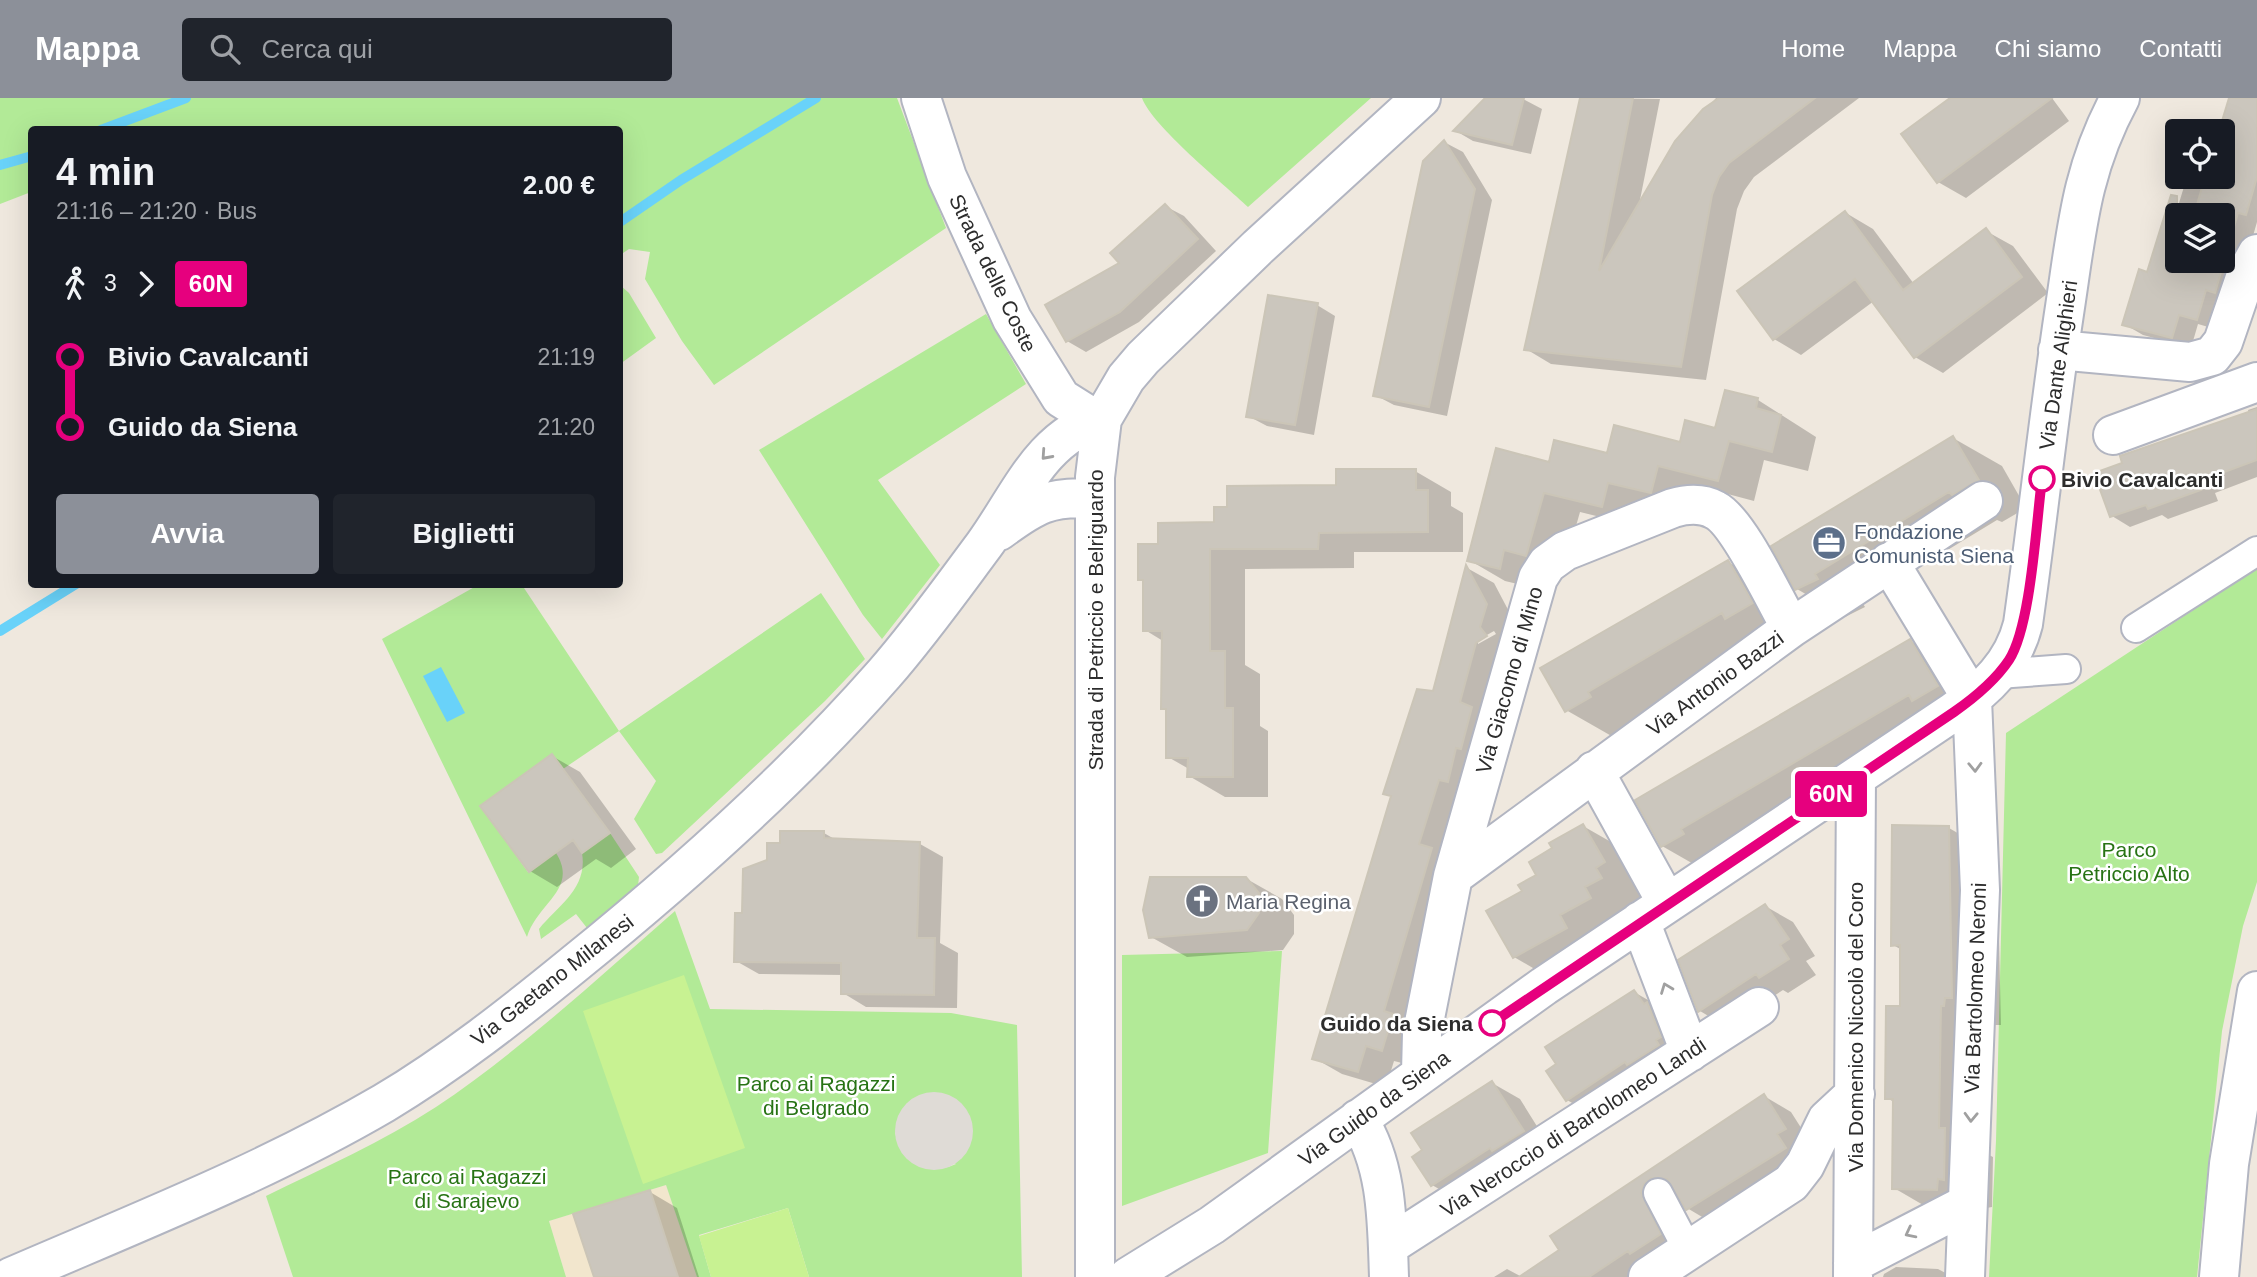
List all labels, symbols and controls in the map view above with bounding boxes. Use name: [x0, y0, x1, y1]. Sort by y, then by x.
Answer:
search box: [182, 18, 672, 81]
text: Mappa: [35, 30, 140, 67]
icon: search: [206, 30, 244, 68]
text: Cerca qui: [262, 34, 373, 64]
text: Home: [1781, 35, 1845, 62]
text: Mappa: [1883, 35, 1957, 62]
text: Chi siamo: [1995, 35, 2101, 62]
text: Contatti: [2139, 35, 2222, 62]
map controls: [2165, 119, 2235, 273]
button: locate: [2165, 119, 2235, 189]
text: 4 min: [56, 151, 155, 193]
text: 2.00 €: [523, 170, 595, 200]
street label: Strada delle Coste: [945, 190, 1041, 356]
text: 21:16 – 21:20 · Bus: [56, 198, 257, 224]
button: layers: [2165, 203, 2235, 273]
icon: walk: [56, 265, 94, 303]
icon: forward: [127, 265, 165, 303]
text: 3: [104, 270, 117, 296]
text: 60N: [189, 270, 233, 297]
street label: Via Dante Alighieri: [2035, 279, 2081, 451]
text: Bivio Cavalcanti: [108, 342, 309, 372]
text: 21:19: [537, 344, 595, 370]
text: Guido da Siena: [108, 412, 297, 442]
text: 21:20: [537, 414, 595, 440]
one-way arrow: [1042, 447, 1054, 460]
marker: Bivio Cavalcanti: [2029, 466, 2055, 492]
place label: Bivio Cavalcanti: [2061, 468, 2223, 491]
street label: Strada di Petriccio e Belriguardo: [1084, 469, 1107, 771]
button: Avvia: [56, 494, 319, 574]
button: Biglietti: [333, 494, 595, 574]
place label: Fondazione Comunista Siena: [1854, 520, 2014, 567]
office icon: Fondazione Comunista Siena: [1810, 524, 1848, 562]
street label: Via Giacomo di Mino: [1471, 584, 1547, 776]
street label: Via Antonio Bazzi: [1642, 626, 1788, 740]
one-way arrow: [1967, 762, 1982, 773]
line badge: 60N: [1791, 771, 1871, 817]
text: 60N: [1809, 780, 1853, 807]
park label: Parco Petriccio Alto: [2068, 838, 2190, 885]
church icon: Maria Regina: [1183, 882, 1221, 920]
street label: Via Domenico Niccolò del Coro: [1844, 882, 1867, 1172]
street label: Via Bartolomeo Neroni: [1960, 882, 1990, 1094]
place label: Maria Regina: [1226, 890, 1351, 913]
street label: Via Gaetano Milanesi: [466, 910, 638, 1050]
one-way arrow: [1660, 983, 1674, 995]
marker: Guido da Siena: [1479, 1010, 1505, 1036]
place label: Guido da Siena: [1320, 1012, 1473, 1035]
street label: Via Neroccio di Bartolomeo Landi: [1436, 1033, 1710, 1221]
street label: Via Guido da Siena: [1294, 1045, 1454, 1170]
park label: Parco ai Ragazzi di Belgrado: [737, 1072, 895, 1119]
one-way arrow: [1963, 1112, 1978, 1123]
park label: Parco ai Ragazzi di Sarajevo: [388, 1165, 546, 1212]
one-way arrow: [1905, 1225, 1917, 1238]

